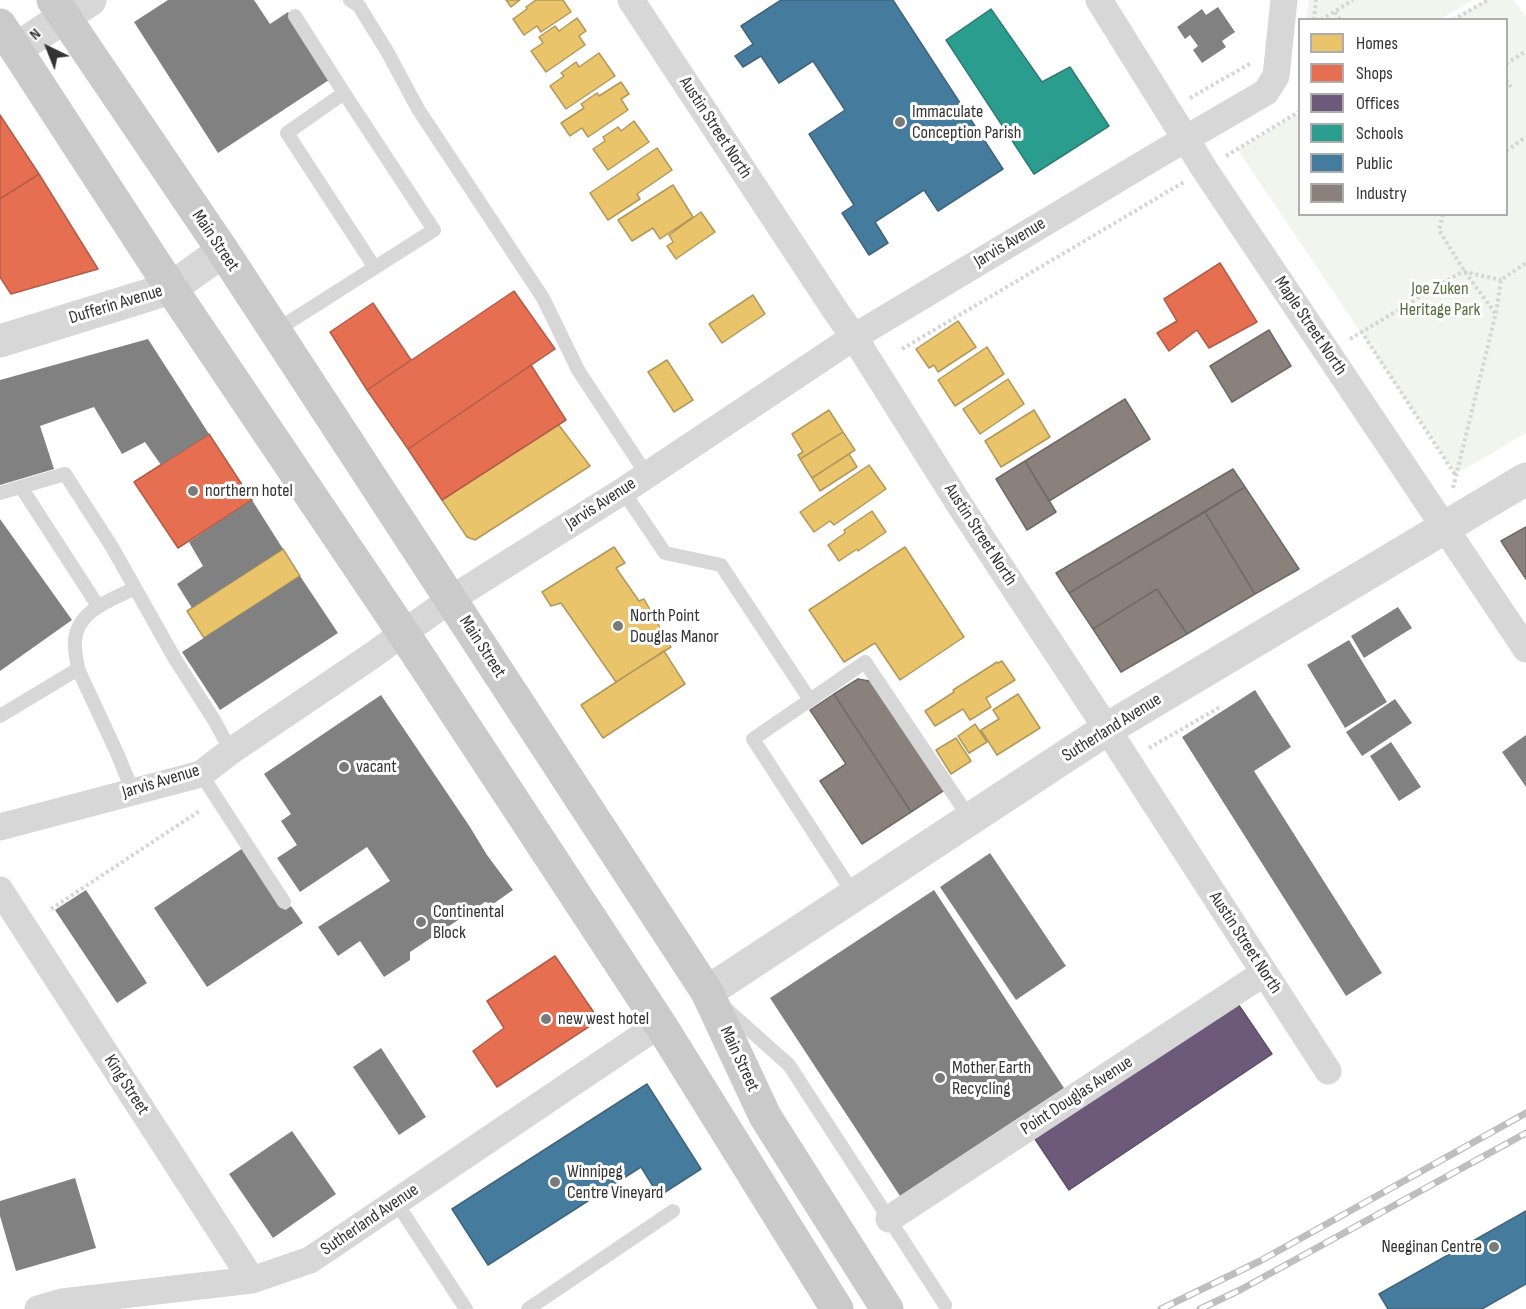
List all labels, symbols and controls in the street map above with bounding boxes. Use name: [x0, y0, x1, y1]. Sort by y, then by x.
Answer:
north arrow: [18, 18, 78, 78]
legend: [1298, 18, 1508, 216]
text: N: [26, 25, 45, 44]
text: Homes: [1356, 33, 1398, 54]
text: Shops: [1356, 63, 1393, 84]
street label: Austin Street North: [674, 73, 756, 183]
text: Offices: [1356, 93, 1399, 114]
place label: Immaculate Conception Parish: [912, 101, 1021, 144]
marker: Immaculate Conception Parish: [893, 115, 907, 129]
text: Schools: [1356, 123, 1403, 144]
text: Public: [1356, 153, 1393, 174]
text: Industry: [1356, 183, 1407, 204]
street label: Main Street: [187, 206, 243, 276]
street label: Jarvis Avenue: [970, 213, 1050, 273]
street label: Maple Street North: [1269, 272, 1351, 380]
park label: Joe Zuken Heritage Park: [1400, 278, 1480, 320]
street label: Dufferin Avenue: [67, 281, 165, 329]
street label: Jarvis Avenue: [562, 473, 640, 535]
place label: northern hotel: [205, 480, 293, 502]
street label: Austin Street North: [939, 480, 1021, 590]
marker: northern hotel: [186, 484, 200, 498]
place label: North Point Douglas Manor: [630, 605, 719, 648]
street label: Main Street: [454, 612, 510, 682]
marker: North Point Douglas Manor: [611, 619, 625, 633]
street label: Sutherland Avenue: [1058, 689, 1166, 767]
place label: vacant: [356, 756, 397, 778]
street label: Jarvis Avenue: [120, 760, 202, 804]
marker: vacant: [337, 760, 351, 774]
street label: Austin Street North: [1204, 888, 1286, 998]
place label: Continental Block: [433, 901, 504, 944]
marker: Continental Block: [414, 915, 428, 929]
place label: new west hotel: [558, 1008, 649, 1030]
marker: new west hotel: [539, 1012, 553, 1026]
street label: Main Street: [715, 1023, 763, 1095]
street label: King Street: [99, 1051, 153, 1119]
street label: Point Douglas Avenue: [1017, 1052, 1137, 1140]
place label: Mother Earth Recycling: [952, 1057, 1031, 1100]
marker: Mother Earth Recycling: [933, 1071, 947, 1085]
place label: Winnipeg Centre Vineyard: [567, 1161, 663, 1204]
marker: Winnipeg Centre Vineyard: [548, 1175, 562, 1189]
street label: Sutherland Avenue: [317, 1179, 423, 1261]
place label: Neeginan Centre: [1381, 1236, 1482, 1258]
marker: Neeginan Centre: [1487, 1240, 1501, 1254]

